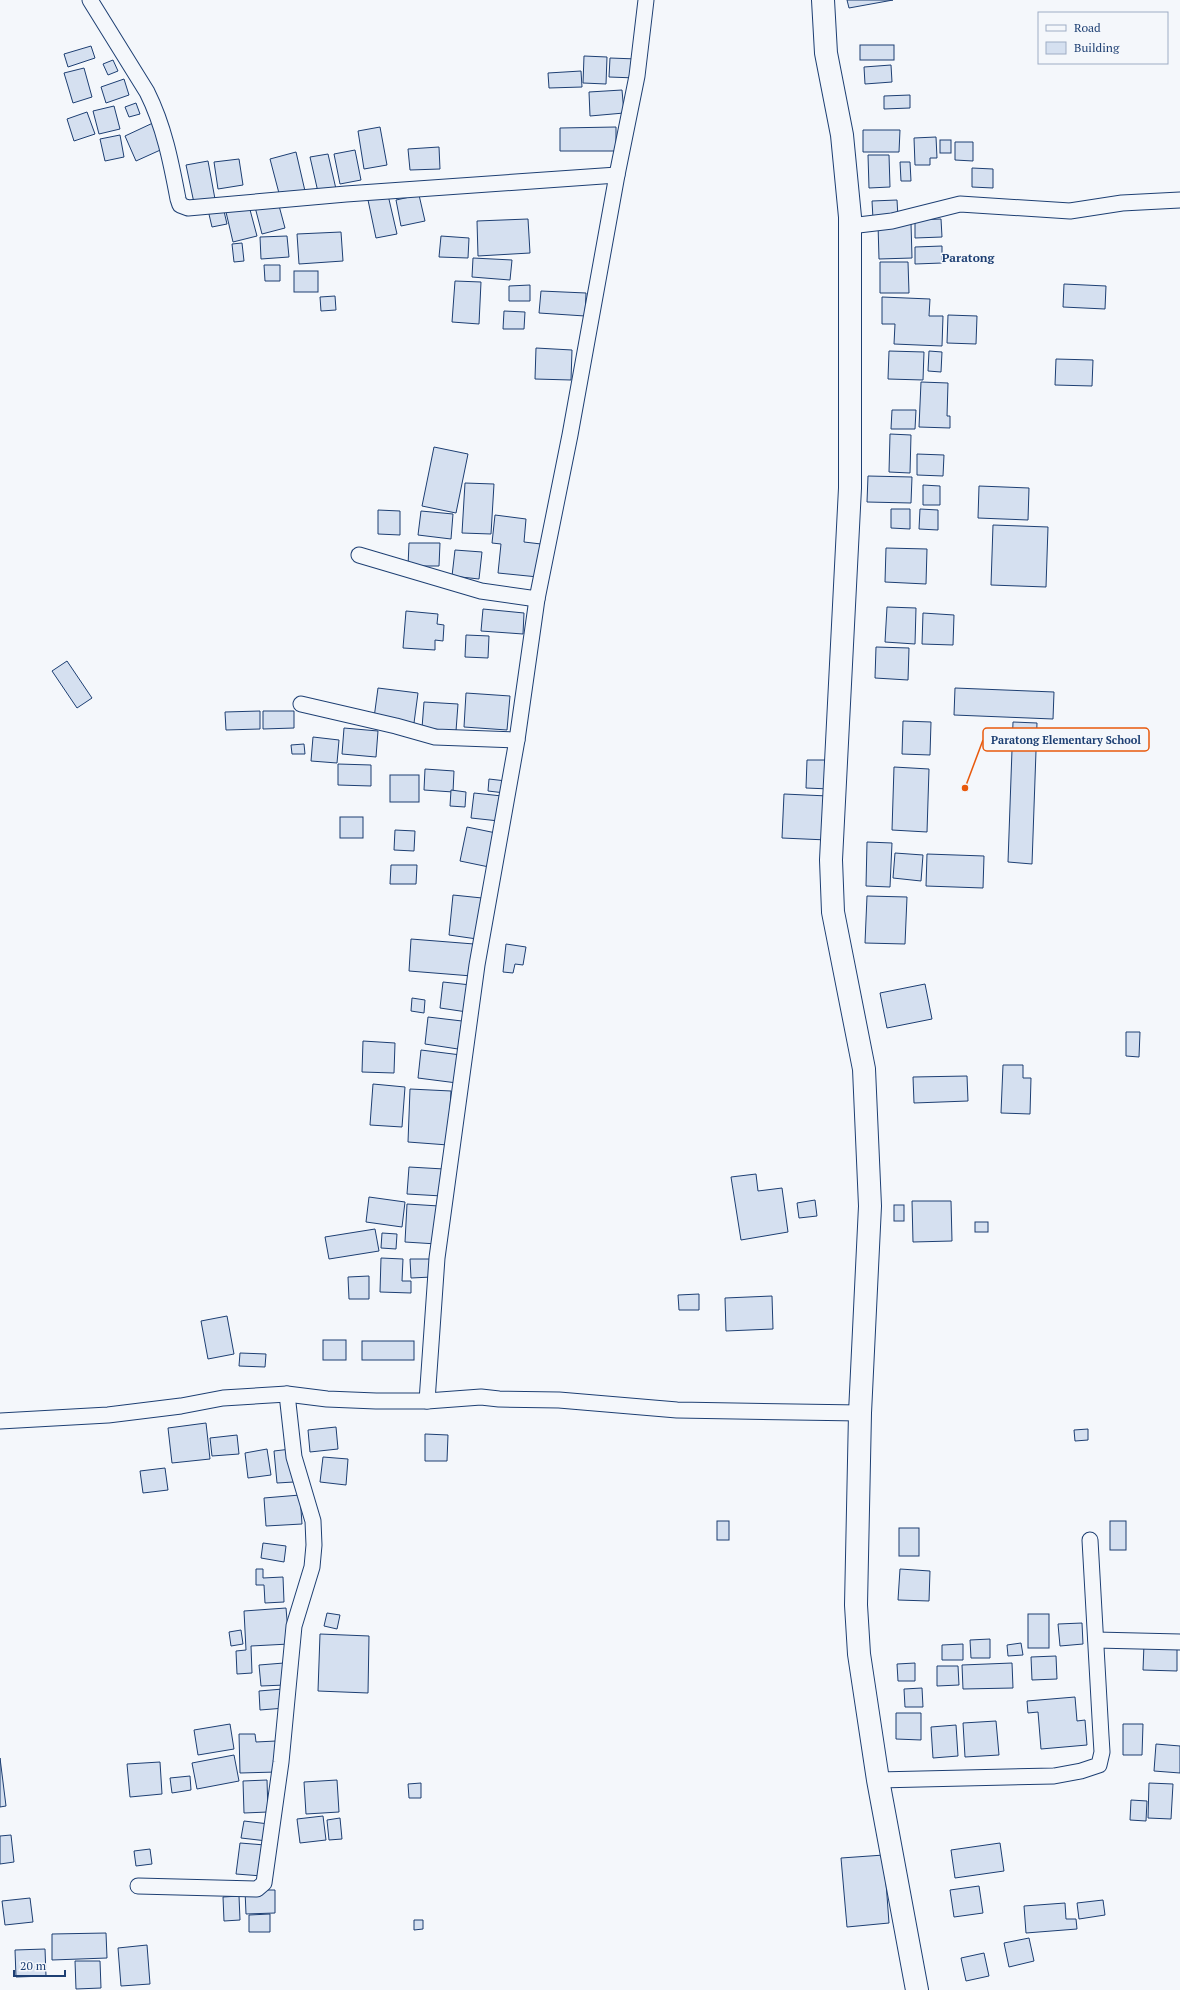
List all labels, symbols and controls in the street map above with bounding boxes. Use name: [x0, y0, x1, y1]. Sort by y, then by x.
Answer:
legend: [1038, 12, 1168, 64]
text: Road: [1074, 20, 1101, 35]
text: Building: [1074, 40, 1120, 55]
district label: Paratong: [942, 250, 995, 265]
callout: Paratong Elementary School: [983, 728, 1149, 751]
text: Paratong Elementary School: [991, 733, 1141, 747]
scale bar: [14, 1952, 65, 1978]
text: 20 m: [20, 1958, 47, 1973]

